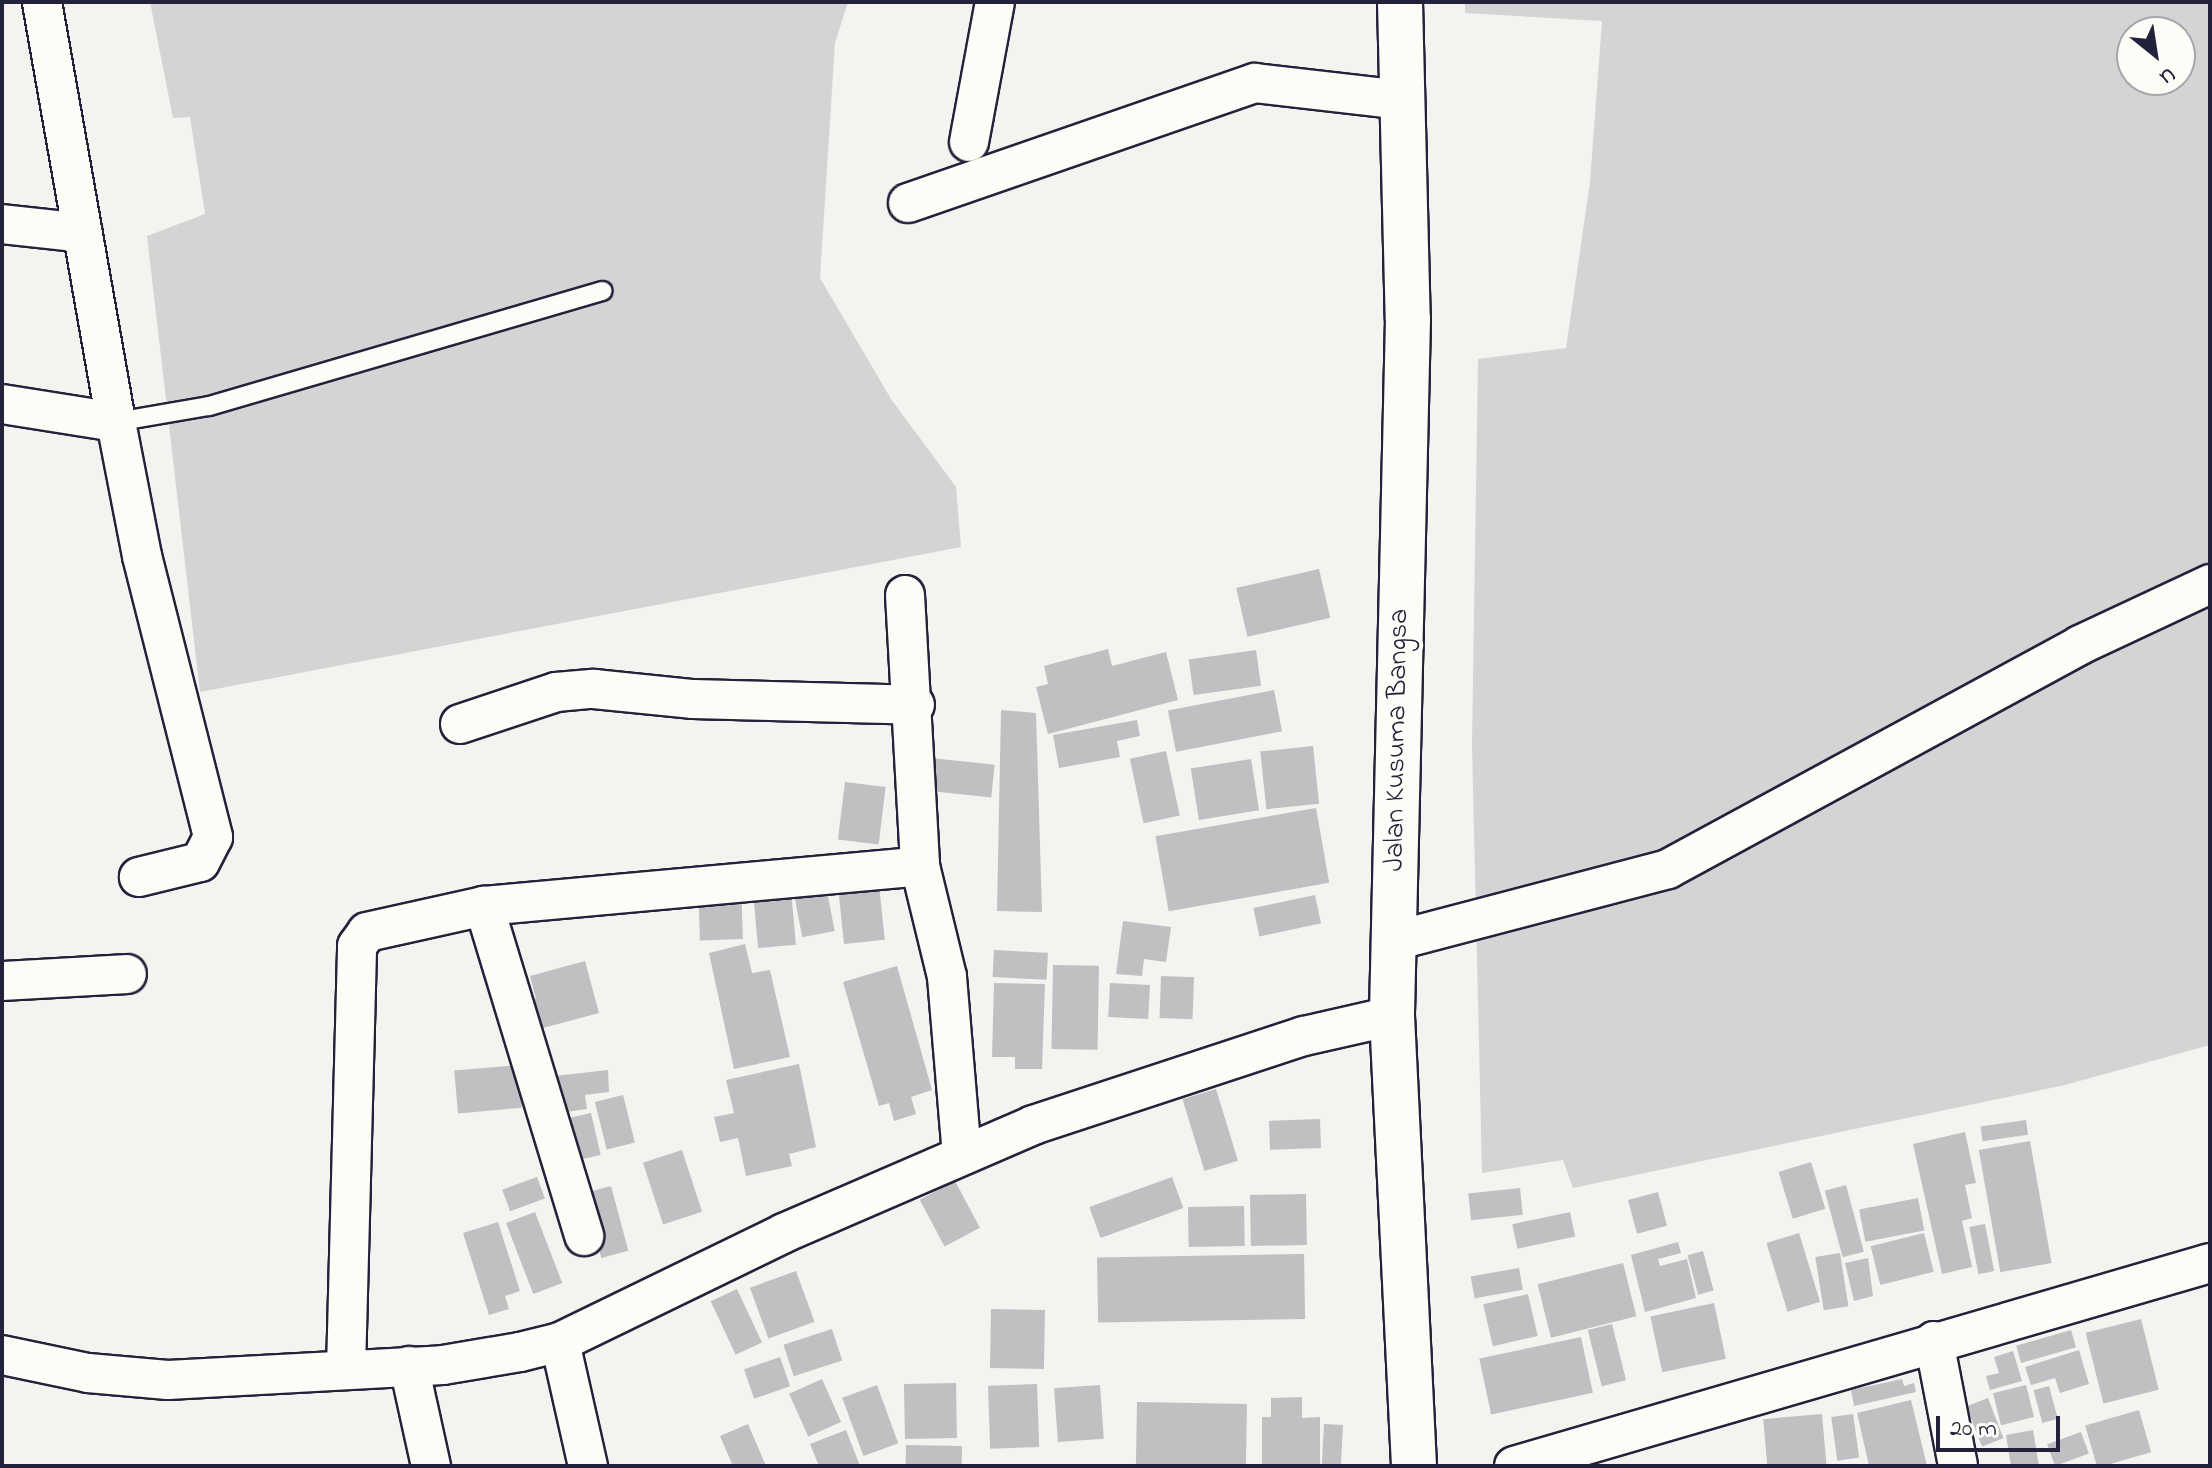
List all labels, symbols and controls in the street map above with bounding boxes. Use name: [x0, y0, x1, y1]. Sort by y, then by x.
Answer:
north arrow: [2116, 16, 2196, 96]
text: U: [2153, 58, 2181, 92]
street label: Jalan Kusuma Bangsa: [1379, 608, 1417, 872]
scale bar: [1940, 1400, 2064, 1450]
text: 20 m: [1950, 1412, 1997, 1447]

